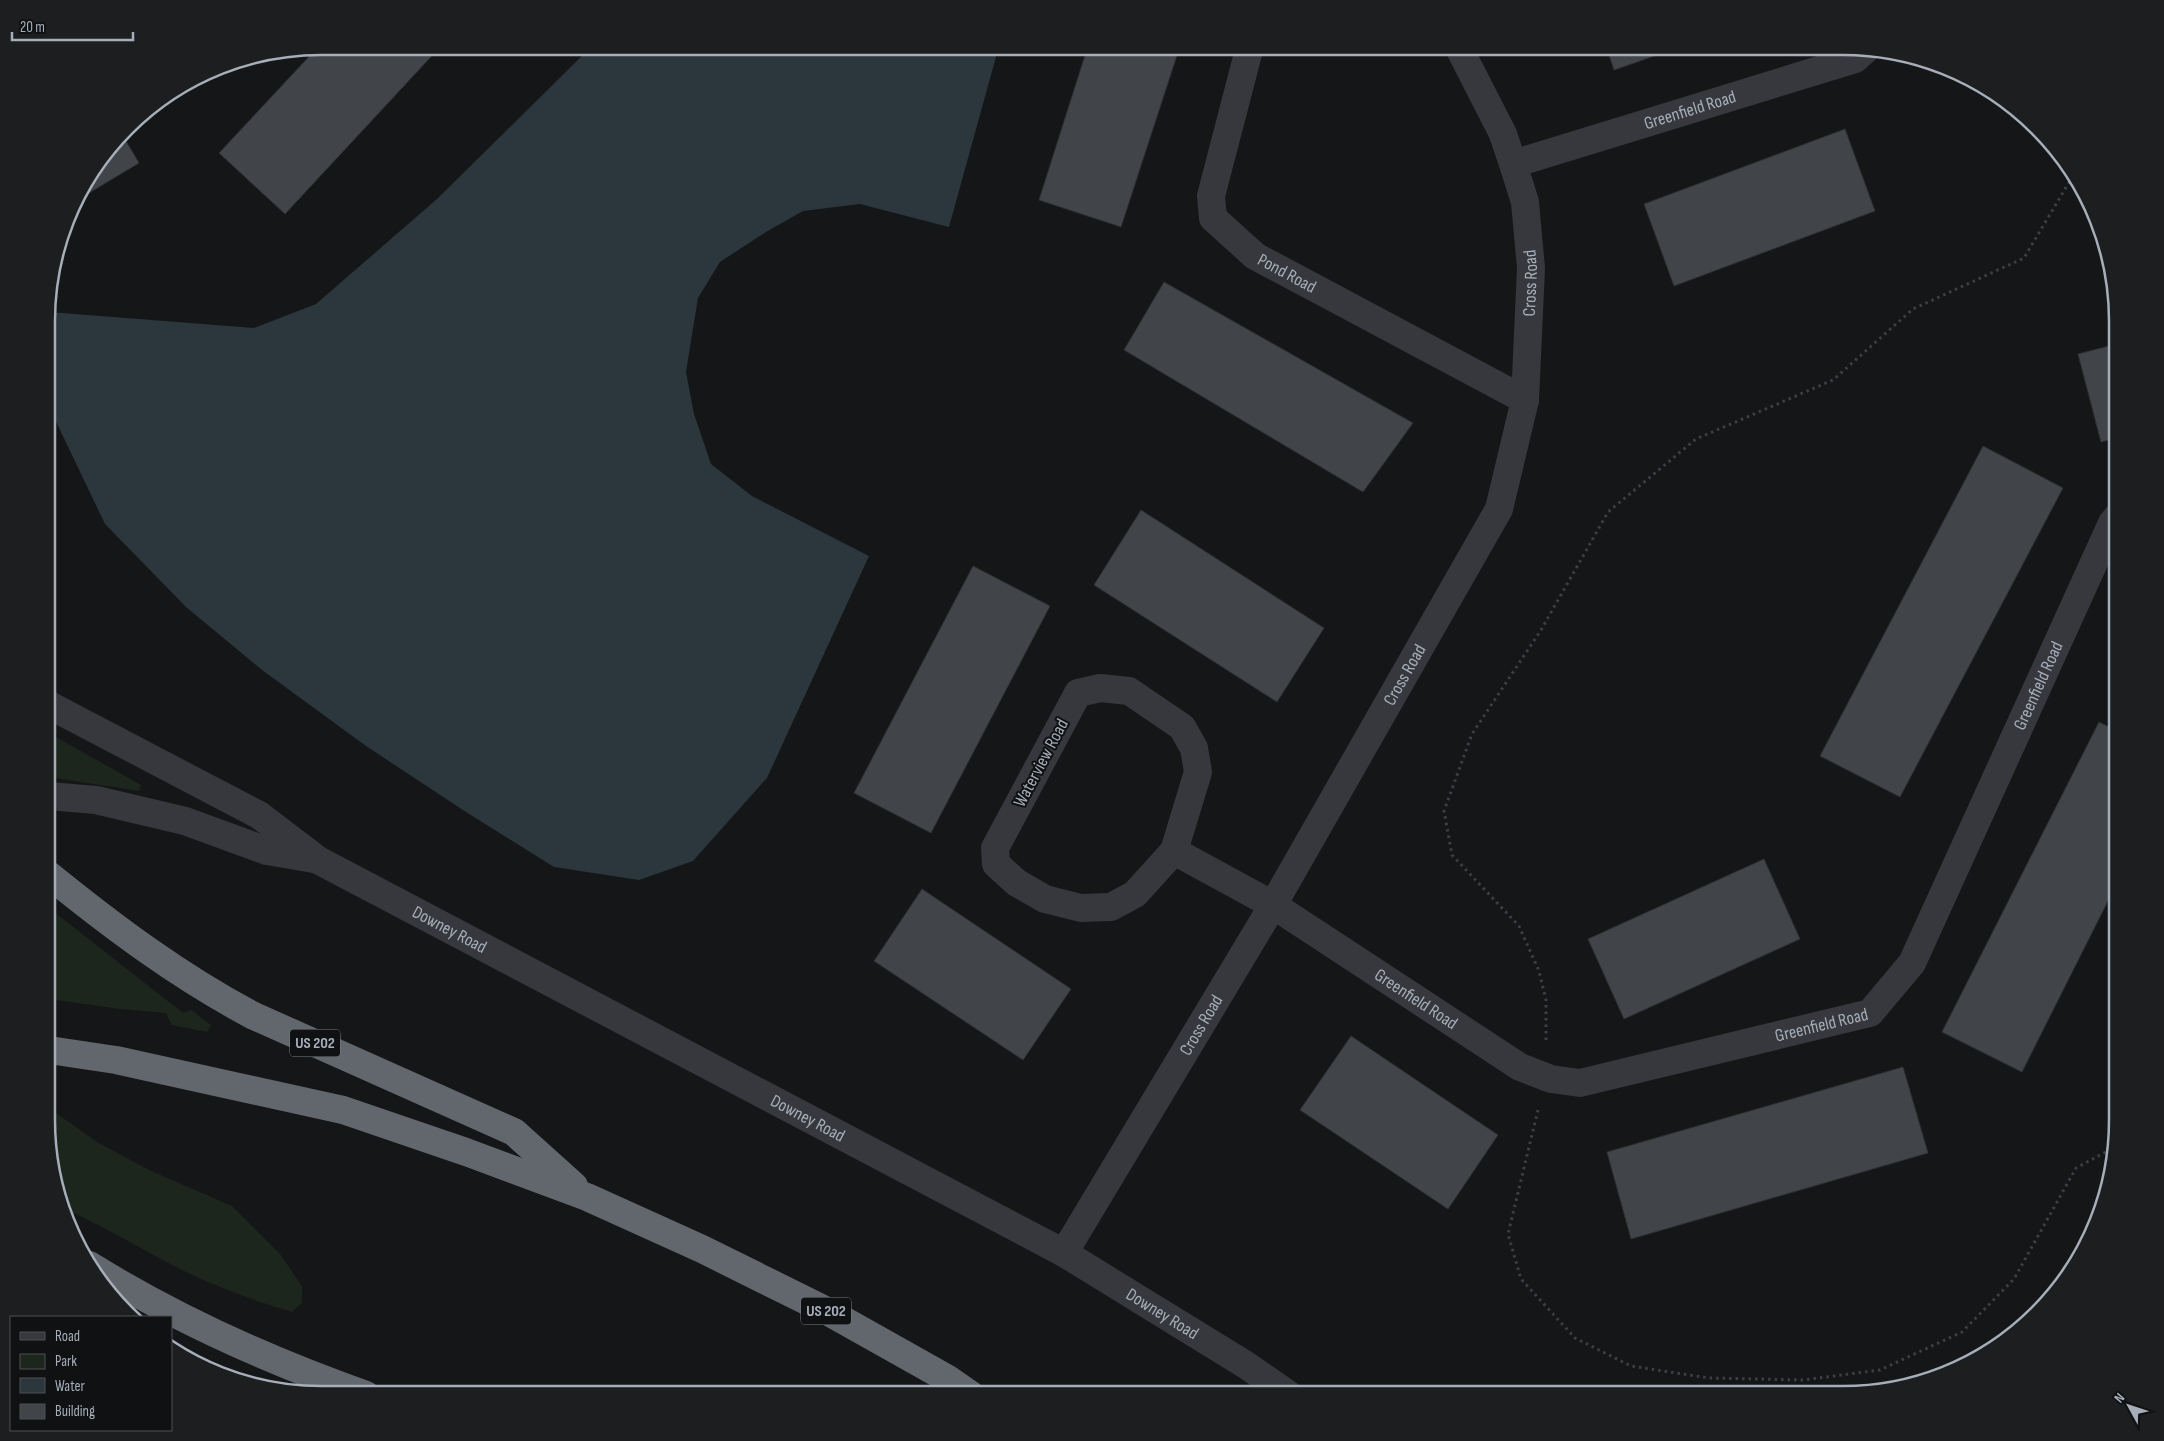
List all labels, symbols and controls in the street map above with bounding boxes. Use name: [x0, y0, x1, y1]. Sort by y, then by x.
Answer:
scale bar: [12, 10, 134, 42]
text: 20 m: [20, 18, 45, 37]
street label: Greenfield Road: [1641, 86, 1738, 134]
street label: Pond Road: [1254, 249, 1320, 297]
street label: Cross Road: [1518, 249, 1542, 317]
street label: Greenfield Road: [2009, 638, 2067, 733]
street label: Cross Road: [1379, 641, 1430, 709]
street label: Waterview Road: [1009, 715, 1073, 811]
street label: Downey Road: [409, 901, 490, 958]
street label: Greenfield Road: [1371, 964, 1462, 1034]
street label: Cross Road: [1175, 991, 1227, 1059]
street label: Greenfield Road: [1773, 1003, 1870, 1046]
road number: US 202: [290, 1030, 340, 1056]
street label: Downey Road: [767, 1090, 849, 1146]
street label: Downey Road: [1122, 1283, 1202, 1344]
road number: US 202: [801, 1298, 851, 1324]
legend: [10, 1316, 172, 1431]
text: Road: [55, 1327, 80, 1346]
text: Park: [55, 1352, 77, 1371]
text: Water: [55, 1377, 86, 1396]
north arrow: [2104, 1381, 2154, 1431]
text: N: [2111, 1390, 2128, 1406]
text: Building: [55, 1402, 95, 1421]

